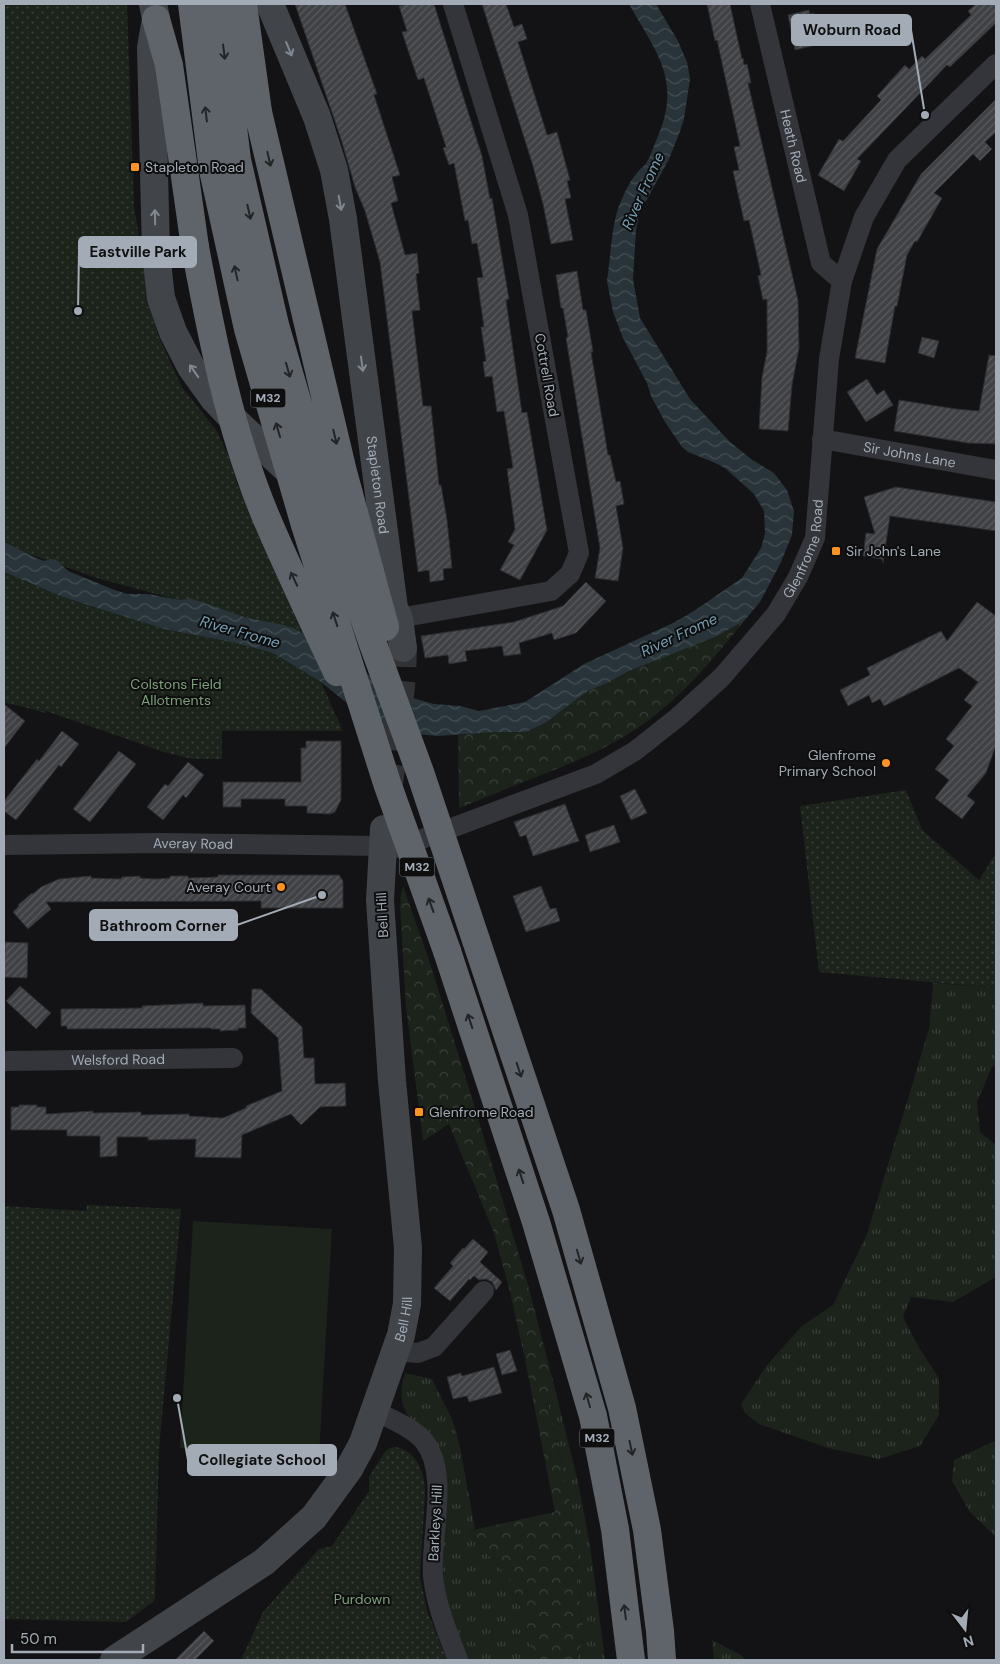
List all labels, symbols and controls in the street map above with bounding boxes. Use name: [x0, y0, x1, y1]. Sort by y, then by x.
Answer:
callout: Woburn Road: [792, 15, 911, 45]
text: Woburn Road: [803, 20, 901, 40]
one-way arrow: [285, 41, 294, 56]
one-way arrow: [219, 44, 229, 60]
one-way arrow: [201, 106, 211, 122]
street label: Heath Road: [776, 108, 811, 185]
water label: River Frome: [617, 149, 669, 233]
one-way arrow: [265, 151, 274, 167]
place label: Stapleton Road: [145, 158, 244, 176]
marker: Stapleton Road: [129, 161, 141, 173]
one-way arrow: [335, 194, 345, 210]
one-way arrow: [245, 204, 254, 220]
one-way arrow: [150, 209, 160, 225]
callout: Eastville Park: [79, 237, 196, 267]
text: Eastville Park: [89, 242, 187, 262]
one-way arrow: [231, 266, 240, 282]
street label: Cottrell Road: [531, 332, 563, 418]
one-way arrow: [357, 355, 367, 371]
one-way arrow: [283, 362, 293, 378]
one-way arrow: [189, 364, 199, 378]
road number: M32: [250, 388, 286, 408]
one-way arrow: [272, 423, 282, 439]
one-way arrow: [331, 428, 340, 444]
street label: Stapleton Road: [363, 435, 393, 535]
street label: Sir Johns Lane: [862, 438, 957, 472]
street label: Glenfrome Road: [778, 499, 827, 602]
place label: Sir John's Lane: [846, 542, 941, 560]
marker: Sir John's Lane: [830, 545, 842, 557]
one-way arrow: [289, 572, 299, 587]
water label: River Frome: [637, 608, 721, 662]
water label: River Frome: [198, 611, 283, 653]
one-way arrow: [330, 612, 340, 628]
park label: Colstons Field Allotments: [130, 675, 222, 709]
place label: Glenfrome Primary School: [779, 746, 876, 780]
marker: Glenfrome Primary School: [880, 757, 892, 769]
street label: Averay Road: [153, 834, 233, 853]
road number: M32: [400, 858, 434, 876]
place label: Averay Court: [186, 878, 271, 896]
marker: Averay Court: [275, 881, 287, 893]
street label: Bell Hill: [372, 892, 392, 938]
one-way arrow: [426, 898, 435, 913]
callout: Bathroom Corner: [90, 910, 237, 940]
text: Bathroom Corner: [100, 916, 226, 936]
one-way arrow: [465, 1014, 474, 1030]
street label: Welsford Road: [71, 1050, 165, 1069]
one-way arrow: [515, 1061, 524, 1077]
place label: Glenfrome Road: [429, 1103, 533, 1121]
marker: Glenfrome Road: [413, 1106, 425, 1118]
one-way arrow: [515, 1168, 525, 1184]
one-way arrow: [575, 1249, 585, 1265]
street label: Bell Hill: [390, 1297, 416, 1344]
one-way arrow: [583, 1393, 593, 1409]
road number: M32: [580, 1429, 614, 1448]
one-way arrow: [626, 1439, 636, 1455]
callout: Collegiate School: [188, 1445, 336, 1475]
text: Collegiate School: [198, 1450, 326, 1470]
street label: Barkleys Hill: [424, 1484, 446, 1562]
park label: Purdown: [334, 1590, 390, 1608]
one-way arrow: [620, 1604, 630, 1620]
north arrow: [940, 1604, 990, 1654]
scale bar: [12, 1622, 144, 1654]
text: 50 m: [20, 1629, 57, 1649]
text: N: [961, 1631, 976, 1652]

